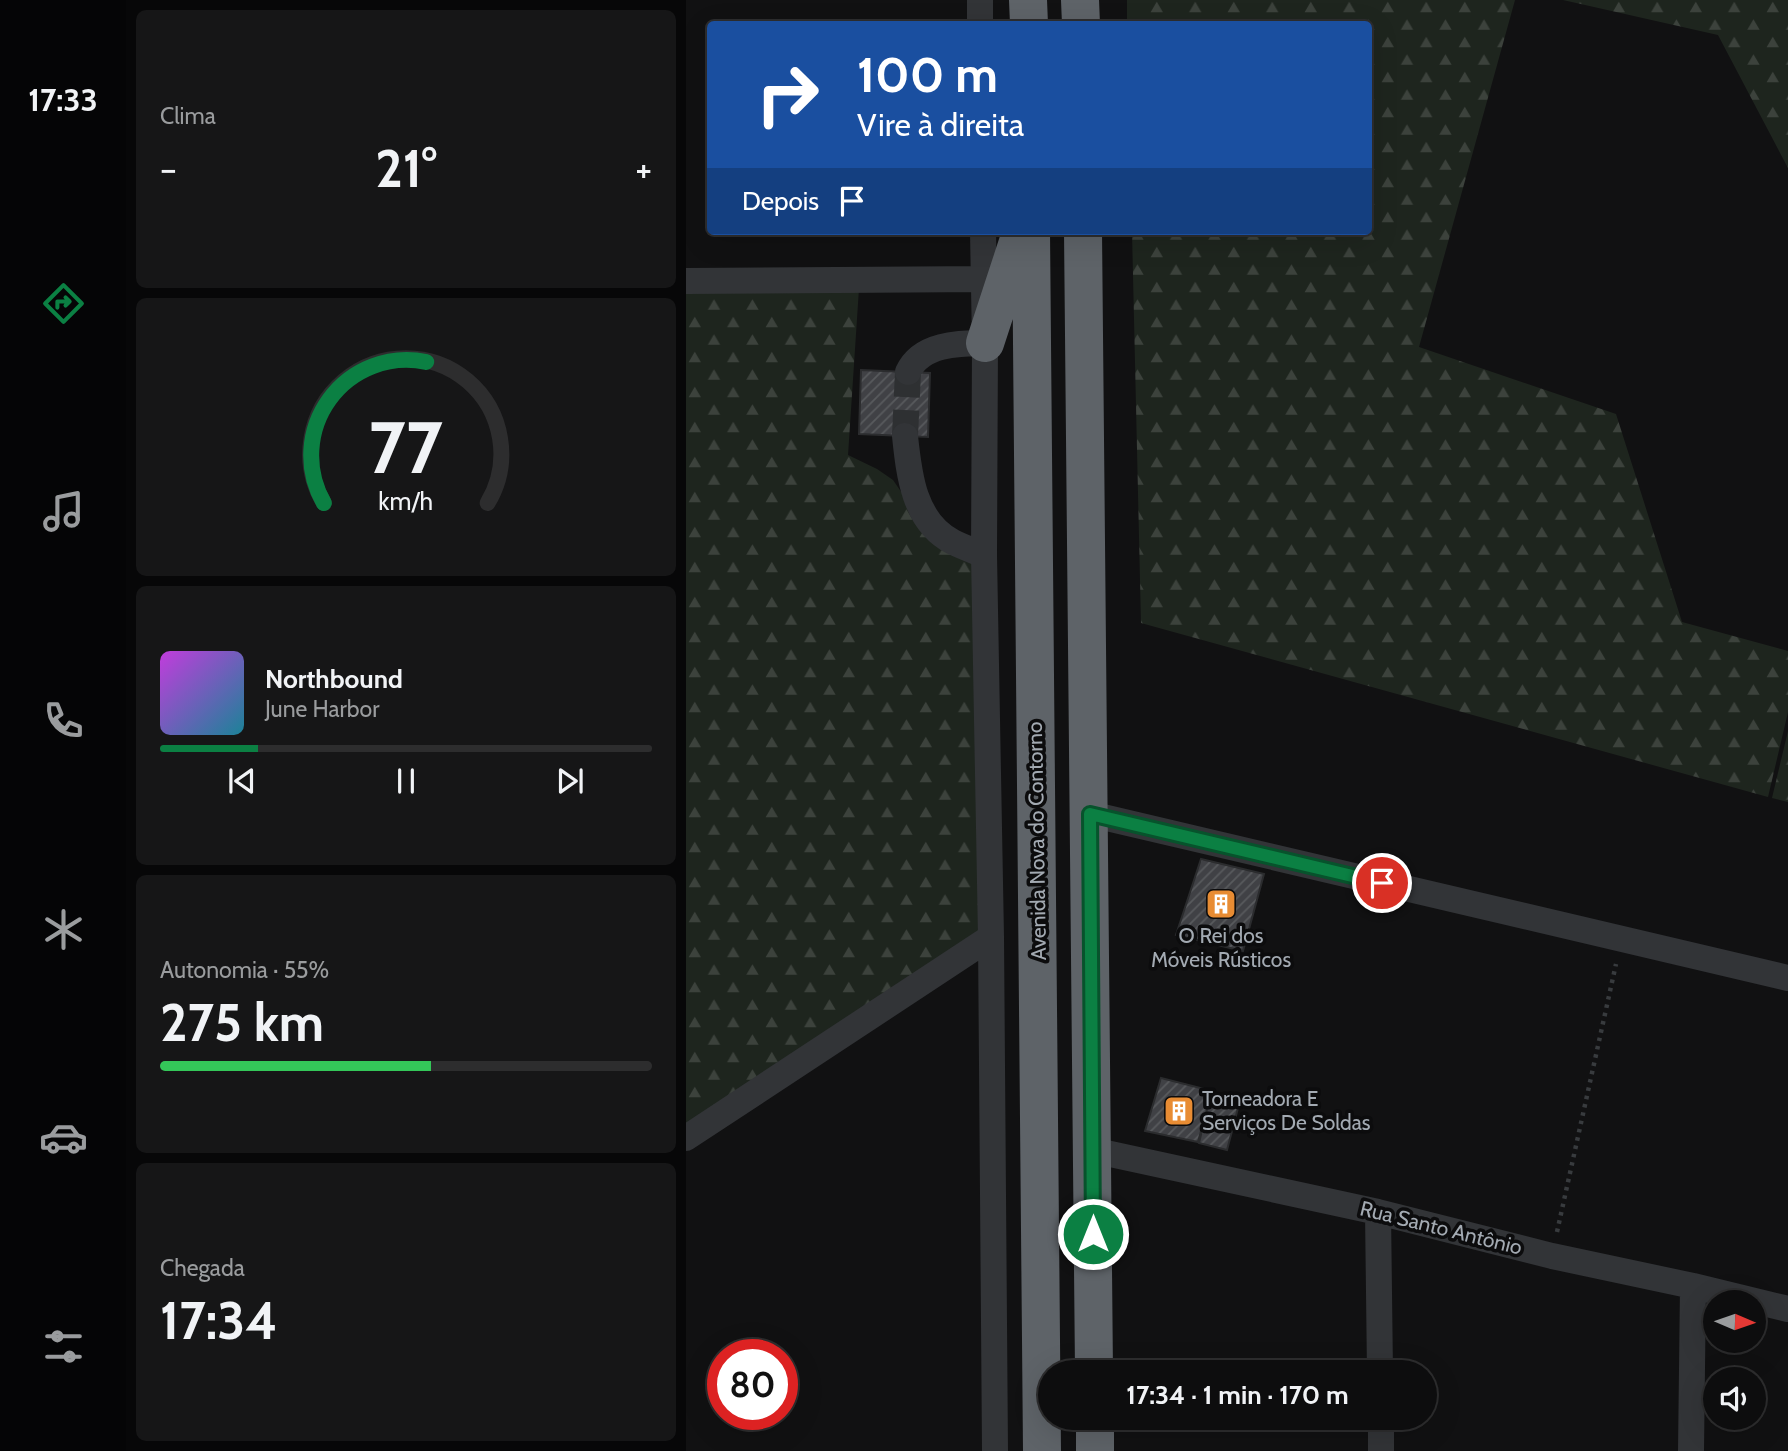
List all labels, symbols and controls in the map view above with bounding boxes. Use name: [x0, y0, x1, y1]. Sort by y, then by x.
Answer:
text: 100 m: [857, 45, 998, 104]
icon: right: [742, 49, 833, 140]
text: 17:33: [28, 80, 98, 119]
text: Clima: [160, 102, 216, 130]
text: Vire à direita: [857, 105, 1024, 144]
text: 21°: [375, 137, 437, 200]
text: −: [160, 145, 177, 192]
text: +: [635, 145, 652, 192]
icon: arrive: [833, 182, 871, 220]
text: Depois: [742, 185, 819, 217]
icon: directions: [39, 279, 88, 328]
text: 77: [369, 404, 443, 492]
text: km/h: [379, 486, 433, 516]
icon: music: [39, 487, 88, 536]
text: Northbound: [265, 663, 403, 695]
text: June Harbor: [265, 695, 379, 723]
icon: phone: [39, 696, 88, 745]
street label: Avenida Nova do Contorno: [1022, 721, 1051, 961]
icon: previous: [223, 762, 261, 800]
icon: pause: [387, 762, 425, 800]
icon: next: [551, 762, 589, 800]
pin: [1352, 853, 1412, 913]
icon: arrive: [1363, 864, 1401, 902]
building icon: O Rei dos Móveis Rústicos: [1204, 887, 1238, 921]
icon: climate: [39, 905, 88, 954]
place label: O Rei dos Móveis Rústicos: [1151, 923, 1291, 972]
text: Autonomia · 55%: [160, 956, 329, 984]
text: 275 km: [160, 991, 324, 1054]
place label: Torneadora E Serviços De Soldas: [1202, 1086, 1371, 1135]
building icon: Torneadora E Serviços De Soldas: [1162, 1094, 1196, 1128]
icon: car: [39, 1113, 88, 1162]
street label: Rua Santo Antônio: [1357, 1195, 1525, 1260]
position arrow: [1056, 1197, 1130, 1271]
text: Chegada: [160, 1254, 245, 1282]
text: 17:34: [160, 1289, 278, 1352]
north arrow: [1703, 1290, 1766, 1353]
map controls: [1703, 1290, 1766, 1430]
icon: filters: [39, 1322, 88, 1371]
speed limit sign: 80: [707, 1339, 798, 1430]
button: sound: [1703, 1367, 1766, 1430]
text: 17:34 · 1 min · 170 m: [1126, 1379, 1349, 1411]

